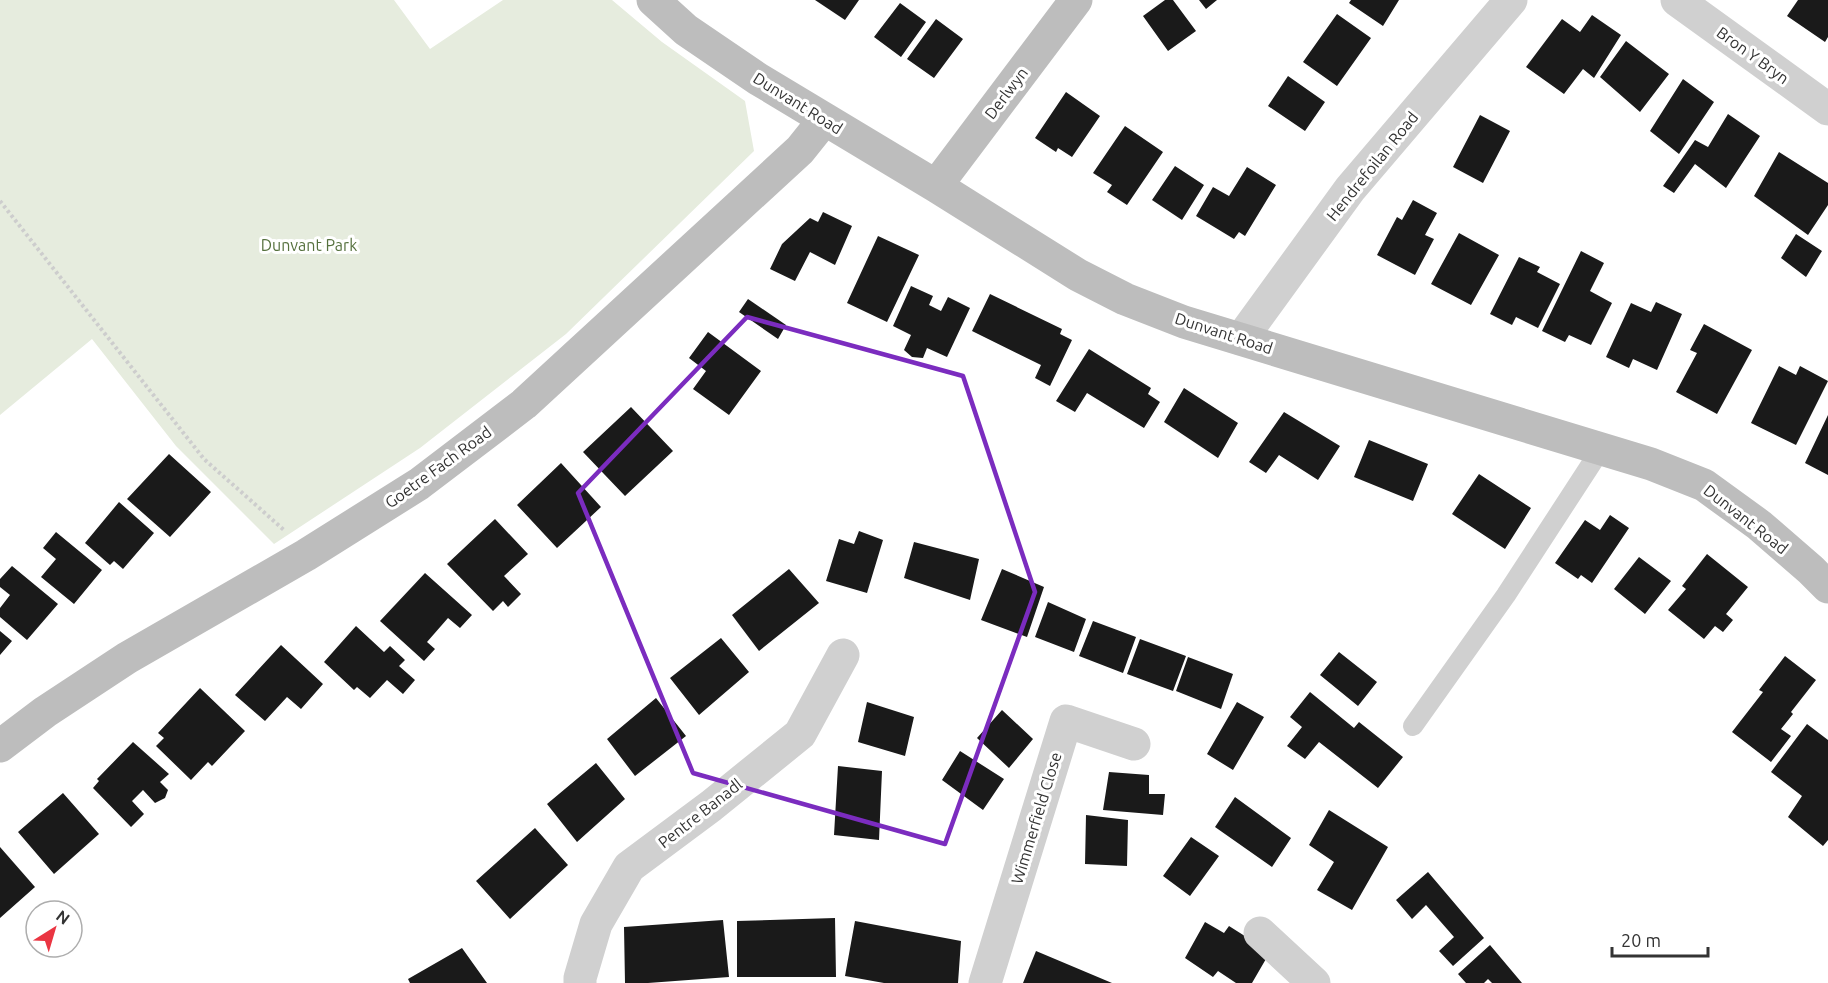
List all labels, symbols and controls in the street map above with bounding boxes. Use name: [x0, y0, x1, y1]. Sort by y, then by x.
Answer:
street label: Bron Y Bryn: [1713, 23, 1793, 87]
street label: Derlwyn: [981, 64, 1031, 122]
street label: Dunvant Road: [750, 68, 846, 138]
street label: Hendrefoilan Road: [1323, 108, 1421, 224]
park label: Dunvant Park: [261, 236, 357, 254]
street label: Dunvant Road: [1173, 309, 1275, 357]
street label: Goetre Fach Road: [381, 422, 495, 512]
street label: Dunvant Road: [1700, 481, 1792, 557]
street label: Wimmerfield Close: [1007, 750, 1065, 886]
street label: Pentre Banadl: [655, 775, 745, 851]
north arrow: [24, 899, 84, 959]
text: N: [53, 906, 73, 928]
scale bar: [1612, 920, 1708, 958]
text: 20 m: [1621, 930, 1661, 950]

